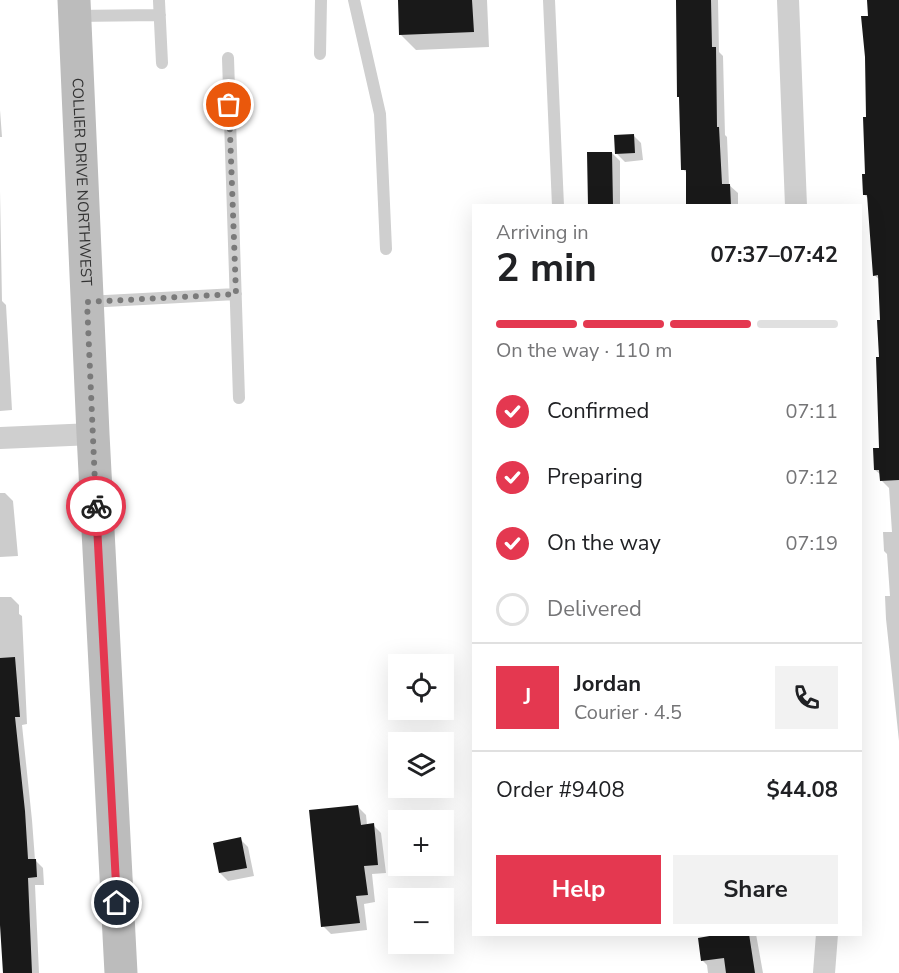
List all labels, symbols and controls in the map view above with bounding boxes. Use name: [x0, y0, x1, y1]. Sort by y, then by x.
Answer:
street label: COLLIER DRIVE NORTHWEST: [67, 77, 97, 286]
pin: [203, 79, 254, 130]
icon: bag: [212, 88, 245, 121]
text: Arriving in: [496, 219, 589, 246]
text: 07:37–07:42: [710, 240, 838, 270]
text: 2 min: [496, 242, 597, 295]
text: On the way · 110 m: [496, 337, 672, 364]
icon: check: [496, 395, 529, 428]
text: Confirmed: [547, 396, 649, 426]
text: 07:11: [785, 398, 838, 425]
icon: check: [496, 461, 529, 494]
text: Preparing: [547, 462, 643, 492]
text: 07:12: [785, 464, 838, 491]
courier: [66, 476, 126, 536]
icon: bike: [80, 490, 113, 523]
icon: check: [496, 527, 529, 560]
text: On the way: [547, 528, 661, 558]
text: 07:19: [785, 530, 838, 557]
text: Delivered: [547, 594, 642, 624]
map controls: [388, 654, 454, 954]
button: locate: [388, 654, 454, 720]
button: phone: [775, 666, 838, 729]
text: Jordan: [574, 669, 641, 699]
text: J: [524, 682, 531, 712]
text: Courier · 4.5: [574, 699, 682, 726]
button: layers: [388, 732, 454, 798]
text: Order #9408: [496, 775, 625, 805]
text: $44.08: [767, 775, 838, 805]
button: +: [388, 810, 454, 876]
button: Help: [496, 855, 661, 924]
button: Share: [673, 855, 838, 924]
pin: [91, 877, 142, 928]
icon: home: [100, 886, 133, 919]
button: −: [388, 888, 454, 954]

